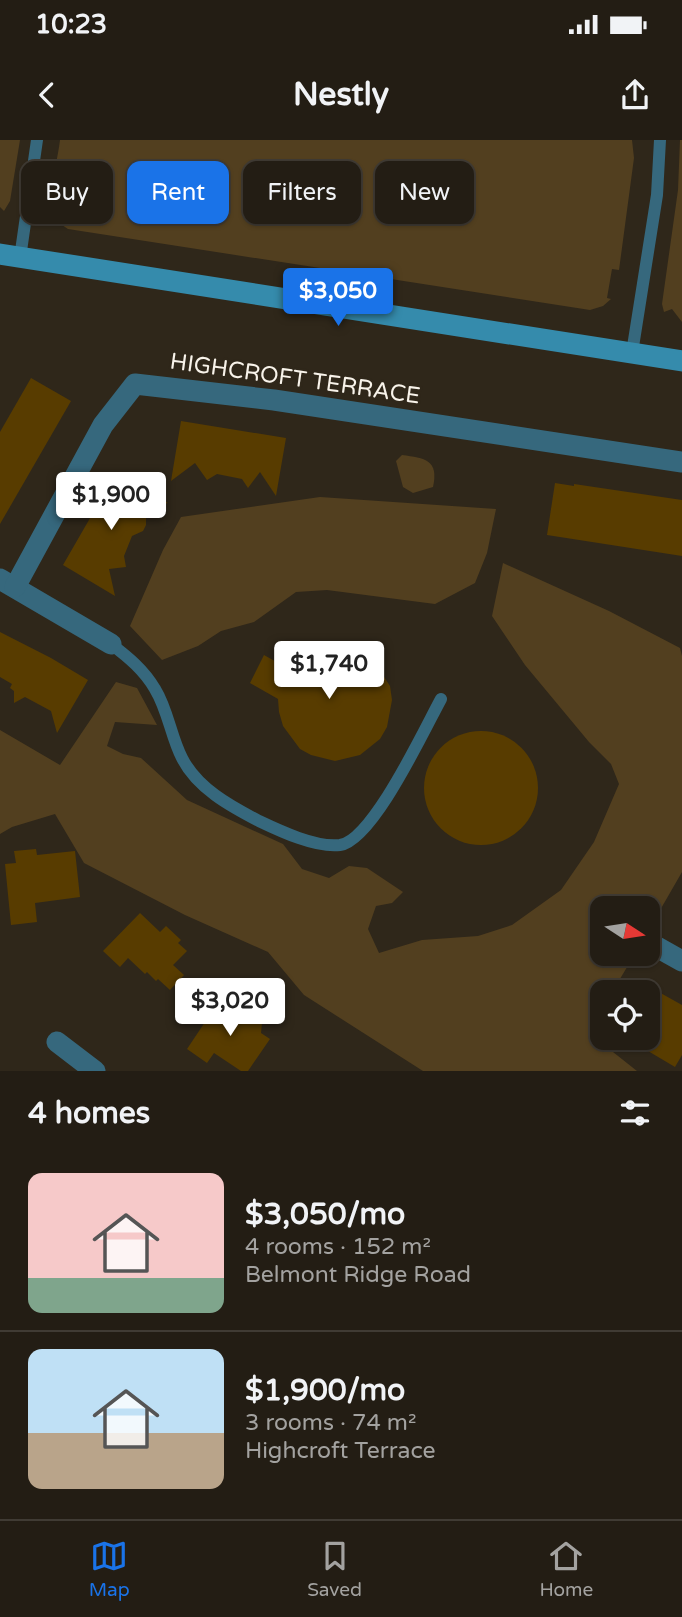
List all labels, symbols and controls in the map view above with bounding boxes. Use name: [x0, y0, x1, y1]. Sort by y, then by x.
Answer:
text: 10:23: [35, 9, 107, 40]
icon: back: [28, 76, 66, 114]
text: Nestly: [293, 76, 389, 114]
icon: share: [616, 76, 654, 114]
chip: Buy: [21, 161, 113, 224]
chip: Rent: [127, 161, 229, 224]
chip: Filters: [243, 161, 361, 224]
chip: New: [375, 161, 474, 224]
pin: $3,050: [281, 268, 395, 328]
text: $3,050: [299, 277, 377, 305]
street label: HIGHCROFT TERRACE: [168, 348, 422, 410]
pin: $1,900: [54, 472, 168, 532]
text: $1,900: [72, 481, 150, 509]
pin: $1,740: [272, 642, 386, 701]
text: $1,740: [290, 650, 368, 678]
north arrow: [590, 896, 660, 966]
map controls: [590, 896, 660, 1050]
pin: $3,020: [173, 978, 287, 1038]
button: locate: [590, 980, 660, 1050]
text: $3,020: [191, 987, 269, 1015]
icon: filters: [616, 1094, 654, 1132]
text: 4 homes: [28, 1095, 150, 1132]
text: $3,050/mo: [245, 1196, 405, 1233]
icon: home: [84, 1201, 168, 1285]
text: 4 rooms · 152 m²: [245, 1233, 431, 1261]
text: Belmont Ridge Road: [245, 1261, 471, 1289]
text: $1,900/mo: [245, 1372, 405, 1409]
icon: home: [84, 1377, 168, 1461]
text: 3 rooms · 74 m²: [245, 1409, 416, 1437]
text: Highcroft Terrace: [245, 1437, 436, 1465]
tab: Map: [89, 1537, 130, 1601]
tab: Saved: [307, 1537, 362, 1601]
tab: Home: [539, 1537, 593, 1601]

